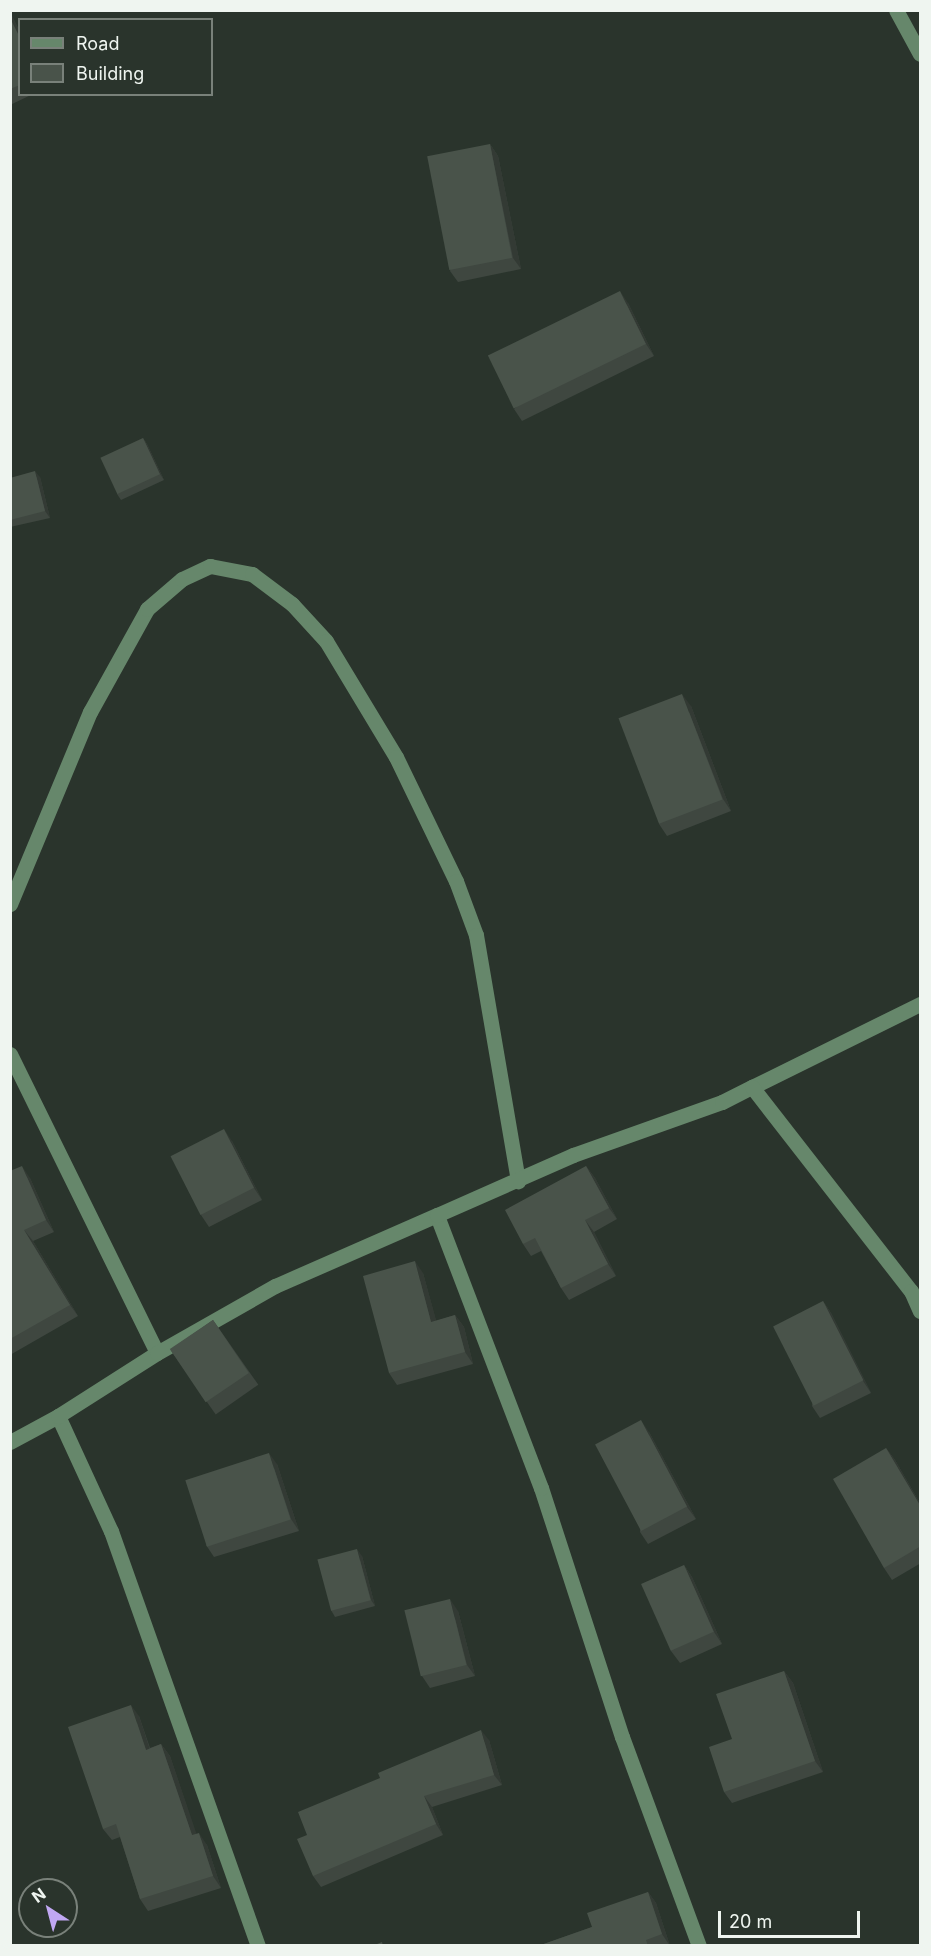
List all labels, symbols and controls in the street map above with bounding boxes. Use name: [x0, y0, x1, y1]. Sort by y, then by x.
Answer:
legend: [18, 18, 213, 96]
text: Road: [76, 33, 119, 54]
text: Building: [76, 63, 144, 84]
north arrow: [18, 1878, 78, 1938]
text: N: [28, 1883, 49, 1907]
scale bar: [721, 1899, 864, 1937]
text: 20 m: [729, 1911, 772, 1932]

